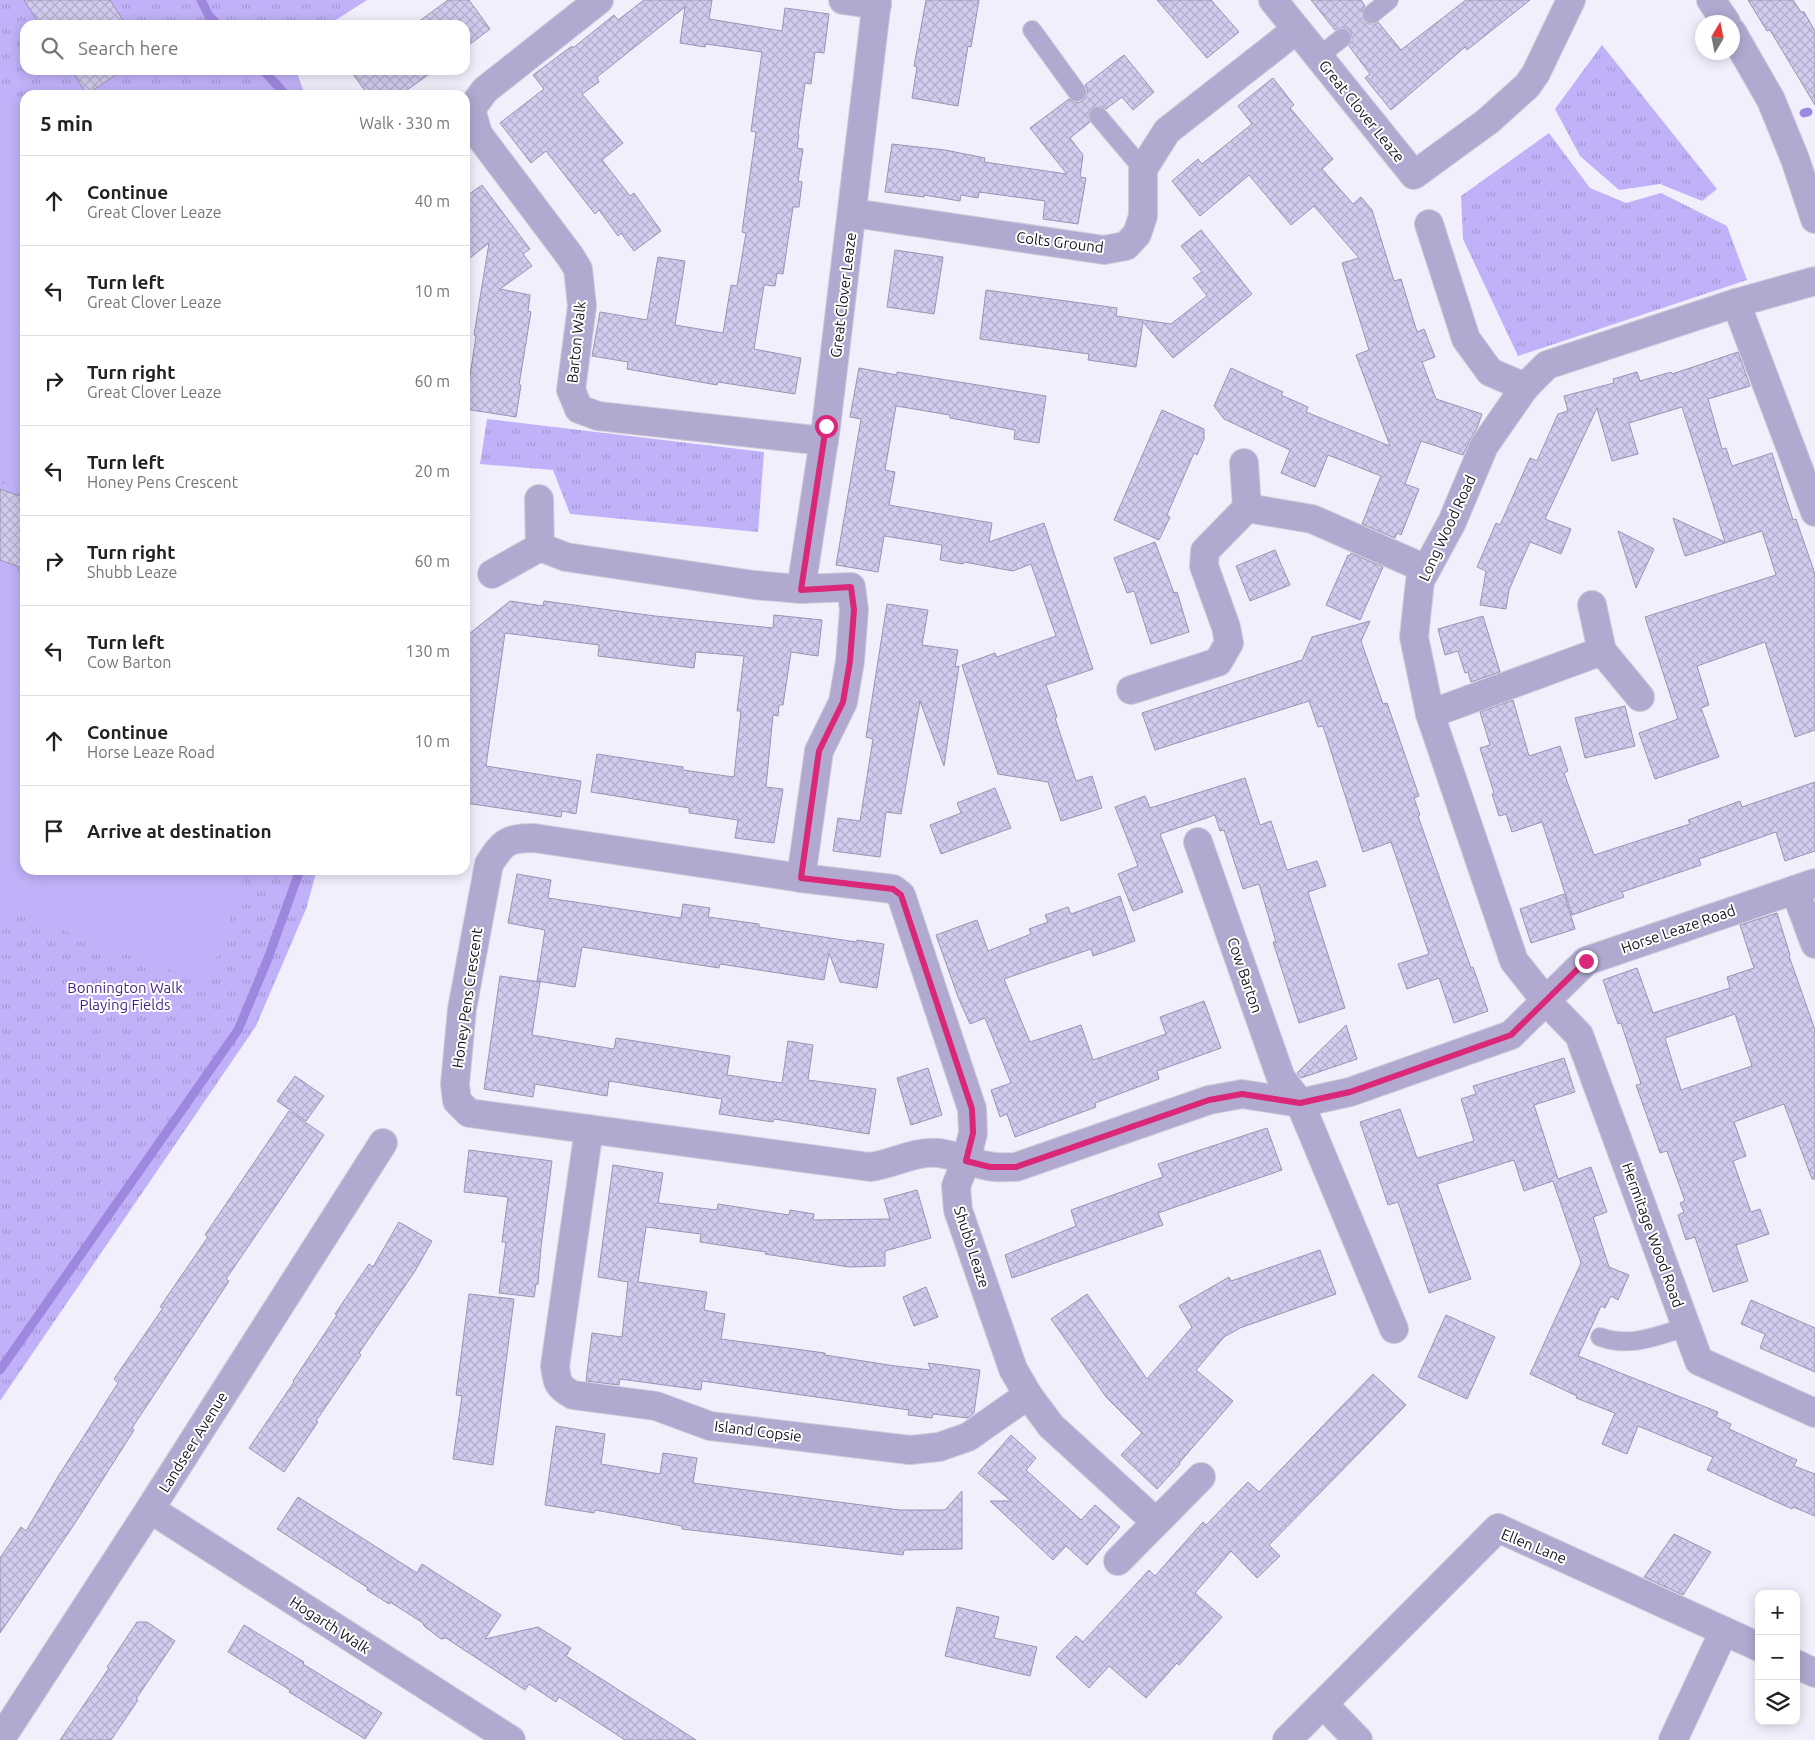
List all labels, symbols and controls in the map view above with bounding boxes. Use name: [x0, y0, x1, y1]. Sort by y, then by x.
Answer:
north arrow: [1695, 15, 1740, 60]
search box: [20, 20, 470, 75]
icon: search: [38, 34, 66, 62]
text: Search here: [78, 37, 178, 59]
street label: Great Clover Leaze: [1316, 57, 1408, 165]
text: 5 min: [40, 111, 93, 135]
text: Walk · 330 m: [359, 114, 450, 132]
text: Continue: [87, 181, 168, 203]
icon: ahead: [40, 187, 68, 215]
text: 40 m: [414, 192, 450, 210]
text: Great Clover Leaze: [87, 203, 222, 221]
street label: Colts Ground: [1015, 228, 1105, 256]
street label: Great Clover Leaze: [827, 231, 859, 359]
text: Turn left: [87, 271, 165, 293]
icon: left: [40, 277, 68, 305]
text: 10 m: [414, 282, 450, 300]
text: Great Clover Leaze: [87, 293, 222, 311]
street label: Barton Walk: [563, 300, 589, 384]
text: Turn right: [87, 361, 175, 383]
icon: right: [40, 367, 68, 395]
text: 60 m: [414, 372, 450, 390]
text: Great Clover Leaze: [87, 383, 222, 401]
route start: [815, 415, 838, 438]
text: Turn left: [87, 451, 165, 473]
icon: left: [40, 457, 68, 485]
text: 20 m: [414, 462, 450, 480]
street label: Long Wood Road: [1415, 472, 1479, 584]
text: Honey Pens Crescent: [87, 473, 238, 491]
text: Turn right: [87, 541, 175, 563]
icon: right: [40, 547, 68, 575]
text: 60 m: [414, 552, 450, 570]
text: Shubb Leaze: [87, 563, 177, 581]
text: Turn left: [87, 631, 165, 653]
icon: left: [40, 637, 68, 665]
text: 130 m: [405, 642, 450, 660]
text: Cow Barton: [87, 653, 171, 671]
text: Continue: [87, 721, 168, 743]
icon: ahead: [40, 727, 68, 755]
text: 10 m: [414, 732, 450, 750]
text: Horse Leaze Road: [87, 743, 215, 761]
icon: arrive: [40, 817, 68, 845]
text: Arrive at destination: [87, 820, 272, 842]
street label: Horse Leaze Road: [1619, 901, 1737, 957]
street label: Honey Pens Crescent: [449, 927, 485, 1069]
street label: Cow Barton: [1224, 935, 1266, 1015]
route end: [1575, 950, 1598, 973]
park label: Bonnington Walk Playing Fields: [67, 979, 183, 1013]
street label: Hermitage Wood Road: [1619, 1160, 1687, 1310]
street label: Shubb Leaze: [951, 1204, 993, 1290]
street label: Landseer Avenue: [155, 1389, 231, 1495]
street label: Island Copsie: [713, 1417, 803, 1445]
street label: Ellen Lane: [1499, 1525, 1569, 1567]
map controls: [1755, 1590, 1800, 1725]
button: +: [1755, 1590, 1800, 1635]
street label: Hogarth Walk: [287, 1593, 374, 1657]
button: −: [1755, 1635, 1800, 1680]
button: layers: [1755, 1680, 1800, 1725]

